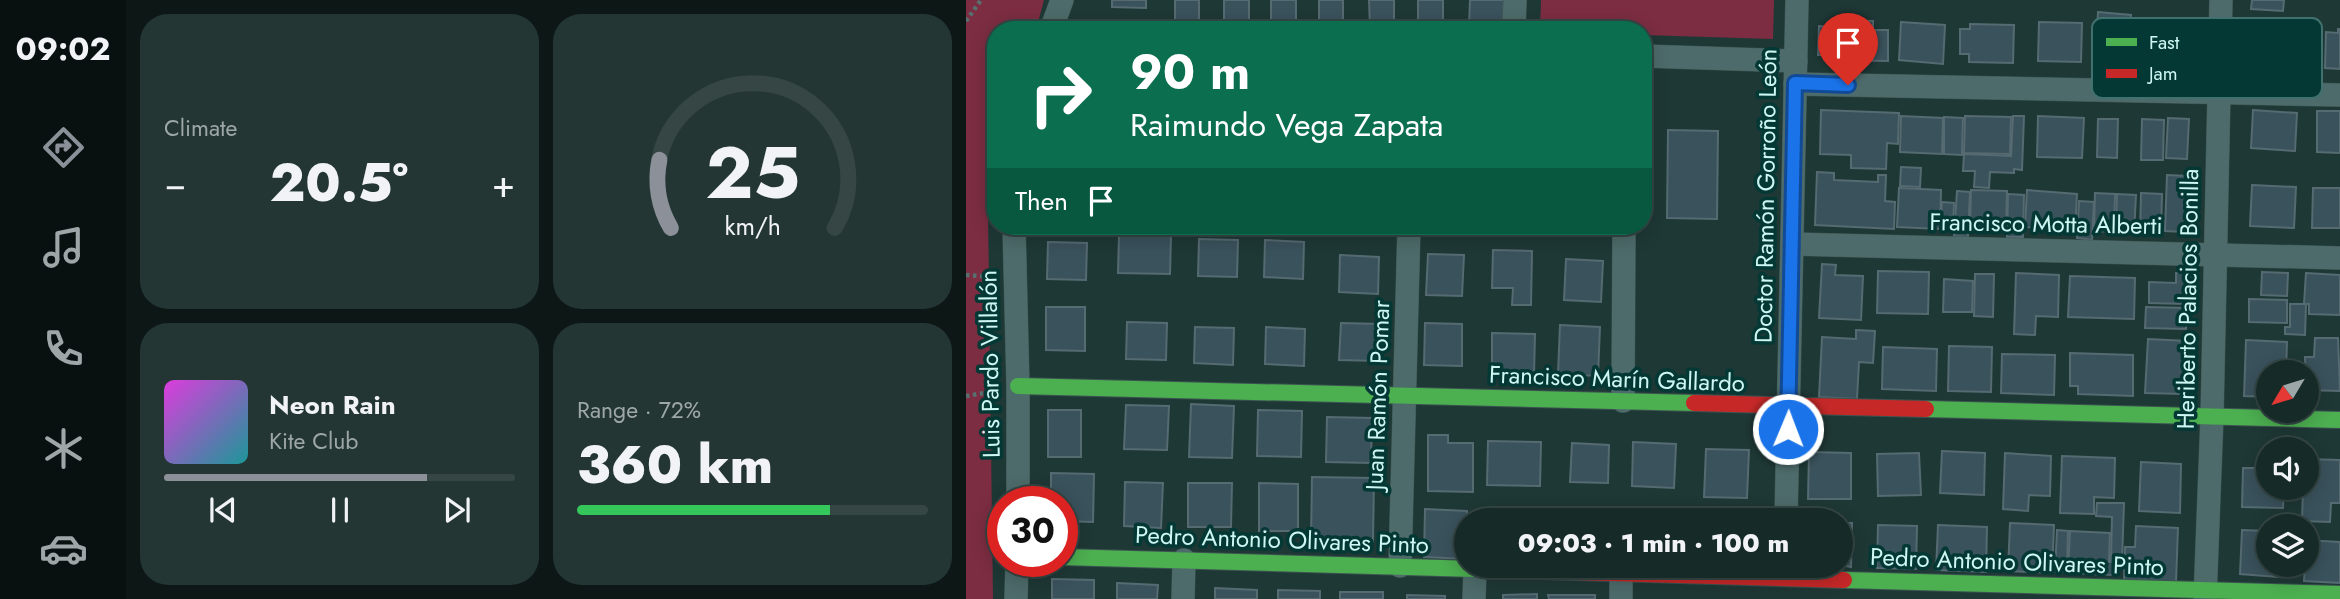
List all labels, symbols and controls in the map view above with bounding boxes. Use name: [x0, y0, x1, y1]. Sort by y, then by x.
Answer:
pin: [1818, 13, 1878, 85]
legend: [2092, 18, 2322, 98]
icon: arrive: [1829, 24, 1867, 62]
text: 09:02: [15, 26, 111, 72]
text: Fast: [2149, 29, 2180, 56]
text: 90 m: [1130, 37, 1250, 107]
street label: Doctor Ramón Gorroño León: [1745, 48, 1786, 344]
icon: right: [1015, 49, 1106, 140]
text: Jam: [2146, 60, 2178, 87]
text: Raimundo Vega Zapata: [1130, 102, 1443, 148]
text: Climate: [164, 111, 237, 145]
text: 25: [705, 120, 800, 225]
icon: directions: [39, 123, 88, 172]
text: 20.5°: [270, 145, 408, 221]
text: −: [164, 156, 186, 211]
text: +: [492, 156, 515, 211]
street label: Heriberto Palacios Bonilla: [2168, 168, 2207, 430]
text: Then: [1015, 182, 1068, 220]
icon: arrive: [1082, 182, 1120, 220]
street label: Francisco Motta Alberti: [1929, 204, 2163, 243]
text: km/h: [724, 207, 781, 243]
icon: music: [39, 223, 88, 272]
street label: Luis Pardo Villalón: [970, 270, 1009, 458]
street label: Juan Ramón Pomar: [1357, 298, 1398, 494]
icon: phone: [39, 324, 88, 373]
street label: Francisco Marín Gallardo: [1488, 357, 1746, 400]
north arrow: [2256, 360, 2319, 424]
map controls: [2256, 360, 2319, 577]
text: Neon Rain: [269, 386, 396, 424]
position arrow: [1751, 392, 1825, 466]
text: Range · 72%: [577, 393, 701, 427]
icon: climate: [39, 424, 88, 473]
text: Kite Club: [269, 424, 358, 458]
text: 360 km: [577, 427, 773, 503]
button: sound: [2256, 437, 2319, 500]
speed limit sign: 30: [987, 486, 1078, 577]
icon: previous: [204, 491, 242, 529]
icon: pause: [321, 491, 359, 529]
icon: next: [438, 491, 476, 529]
button: layers: [2256, 514, 2319, 577]
street label: Pedro Antonio Olivares Pinto: [1135, 517, 1429, 562]
icon: car: [39, 524, 88, 573]
text: 09:03 · 1 min · 100 m: [1518, 524, 1789, 562]
street label: Pedro Antonio Olivares Pinto: [1870, 539, 2164, 584]

